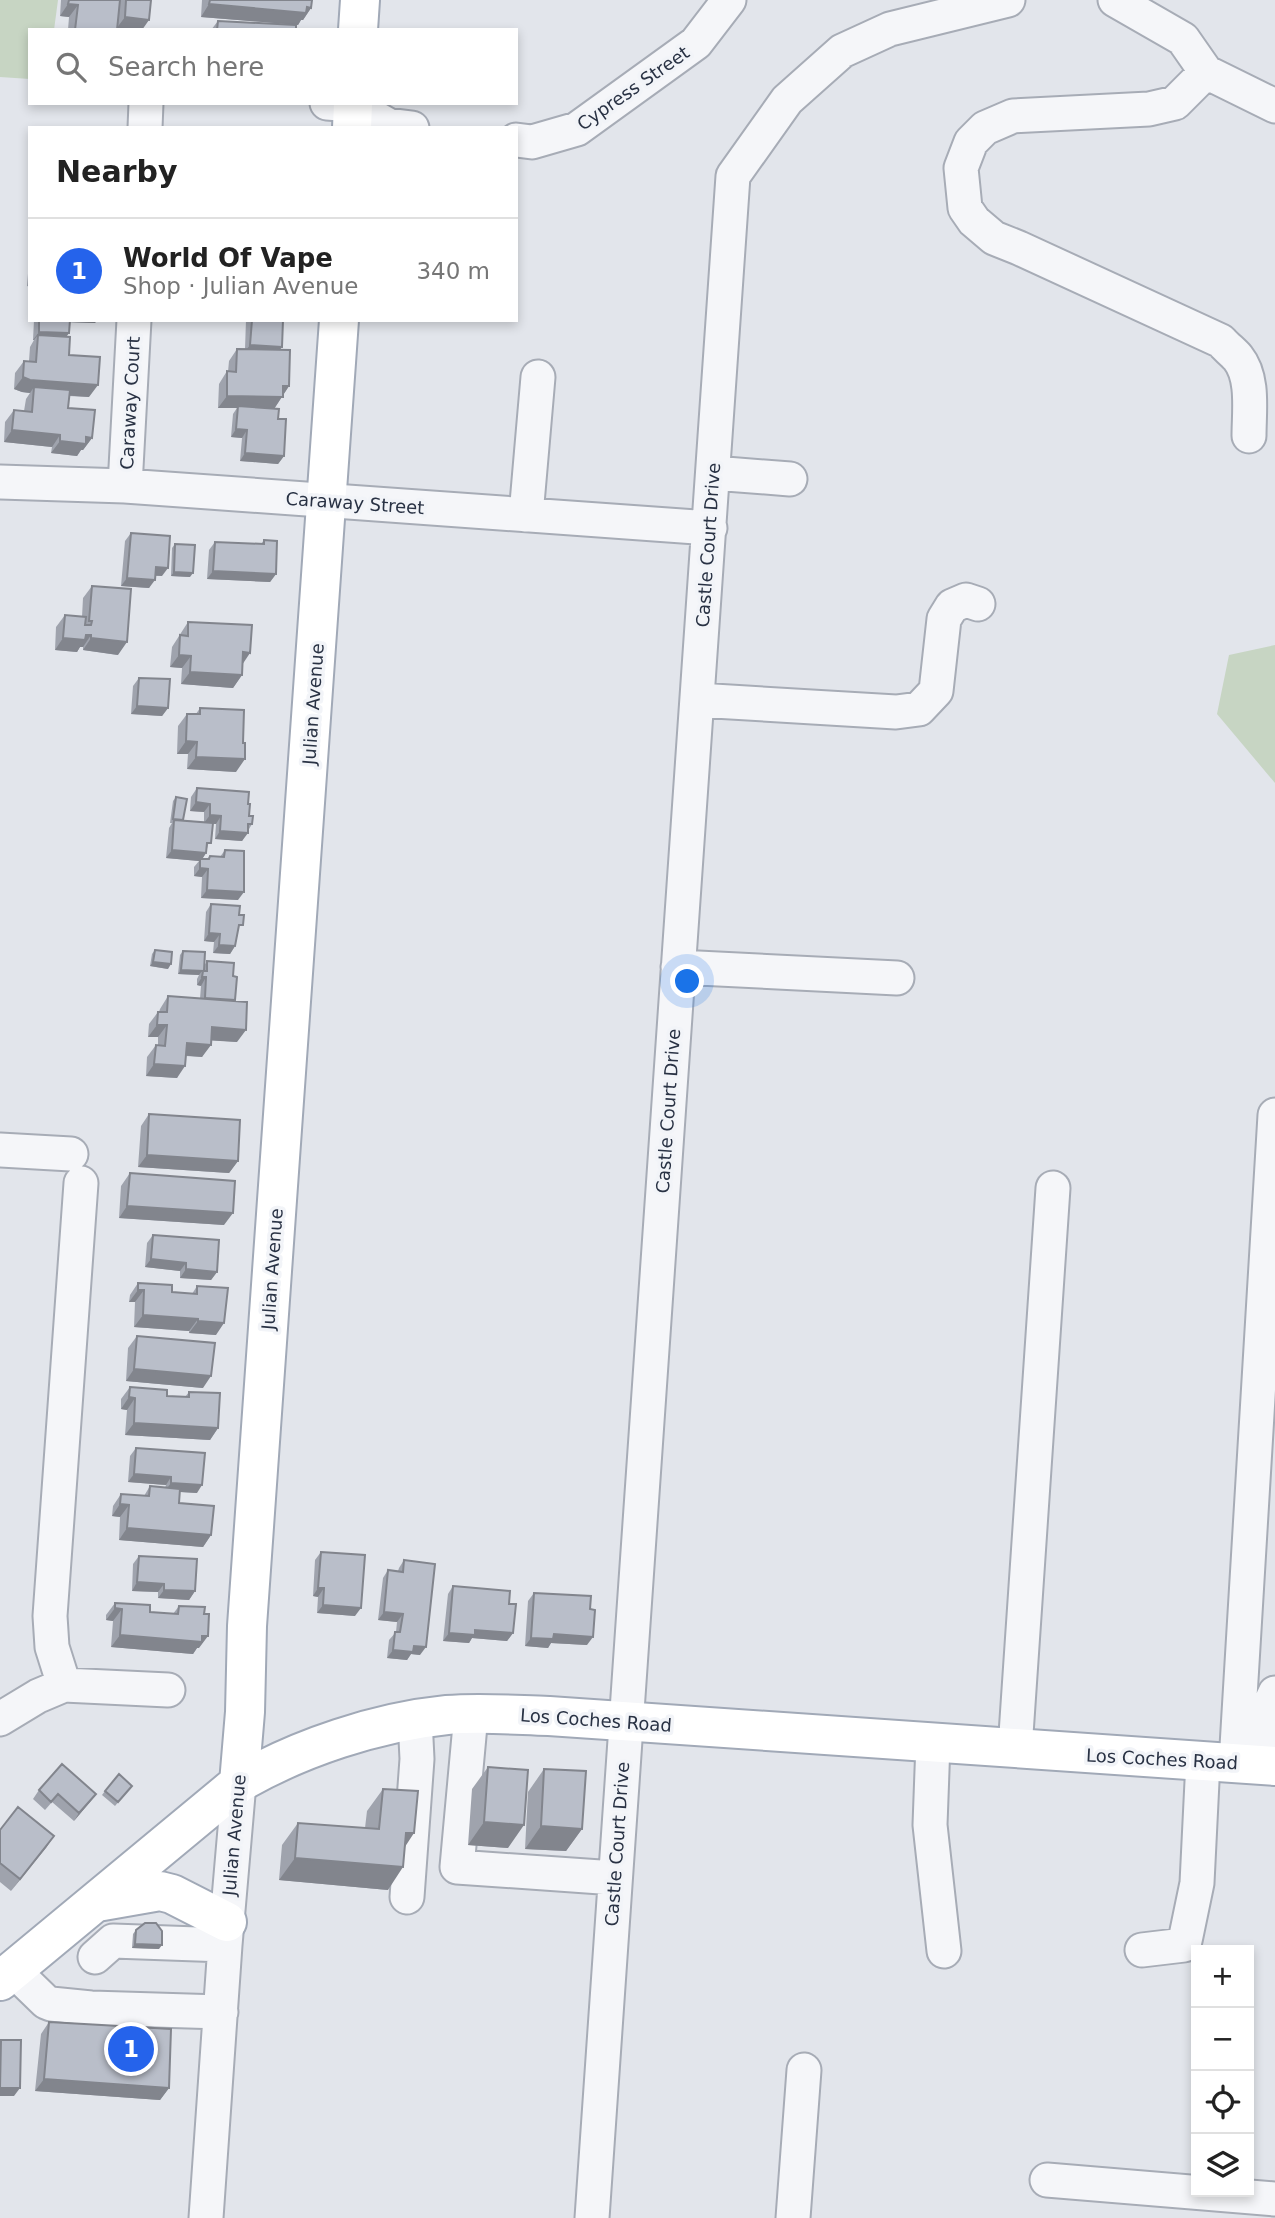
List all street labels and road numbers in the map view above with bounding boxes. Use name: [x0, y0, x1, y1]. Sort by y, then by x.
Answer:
street label: Cypress Street: [573, 42, 693, 134]
street label: Caraway Court: [116, 336, 144, 470]
street label: Castle Court Drive: [692, 462, 724, 628]
street label: Caraway Street: [285, 488, 425, 518]
street label: Julian Avenue: [298, 643, 328, 766]
street label: Castle Court Drive: [652, 1028, 684, 1194]
street label: Julian Avenue: [257, 1208, 287, 1331]
street label: Los Coches Road: [519, 1704, 673, 1736]
street label: Los Coches Road: [1086, 1745, 1238, 1773]
street label: Castle Court Drive: [601, 1761, 633, 1927]
street label: Julian Avenue: [218, 1773, 250, 1898]

